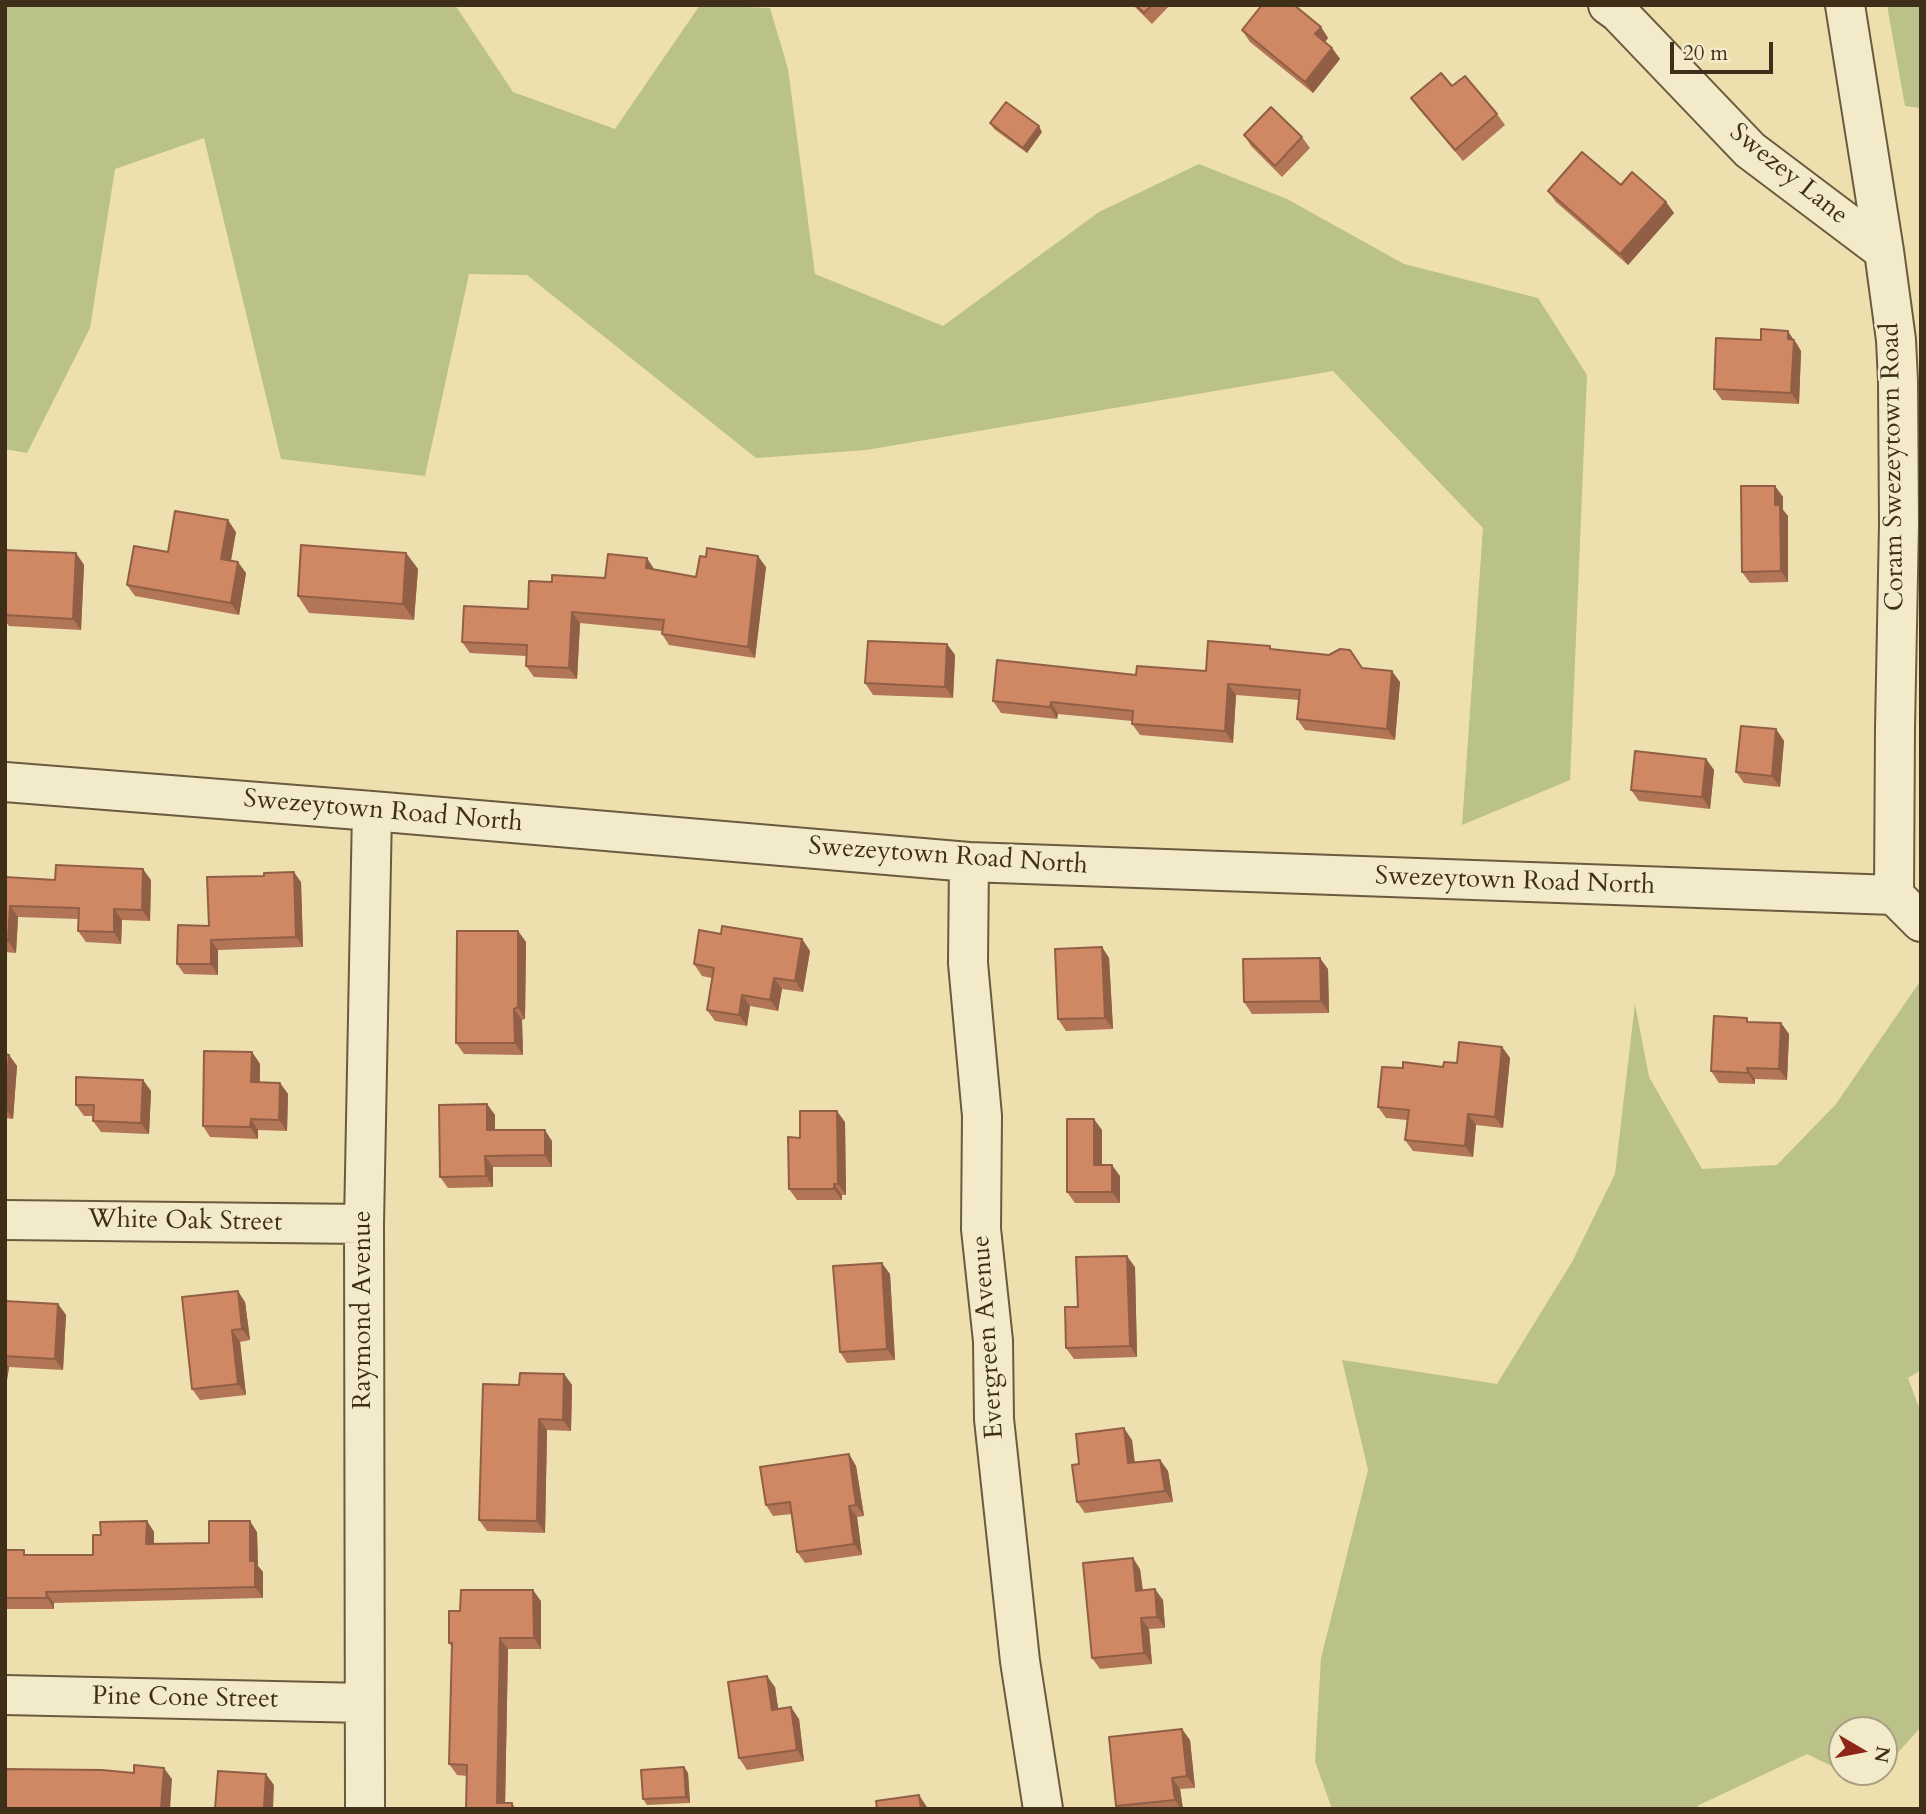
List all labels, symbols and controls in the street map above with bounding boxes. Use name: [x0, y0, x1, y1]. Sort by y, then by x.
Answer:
scale bar: [1674, 28, 1777, 72]
text: 20 m: [1683, 39, 1728, 68]
street label: Swezey Lane: [1722, 118, 1854, 232]
street label: Coram Swezeytown Road: [1876, 323, 1912, 611]
street label: Swezeytown Road North: [242, 784, 524, 840]
street label: Swezeytown Road North: [807, 832, 1089, 882]
street label: Swezeytown Road North: [1375, 862, 1655, 902]
street label: White Oak Street: [88, 1205, 282, 1239]
street label: Raymond Avenue: [348, 1211, 380, 1409]
street label: Evergreen Avenue: [966, 1234, 1012, 1440]
street label: Pine Cone Street: [92, 1682, 278, 1716]
north arrow: [1828, 1716, 1898, 1786]
text: N: [1867, 1744, 1896, 1765]

